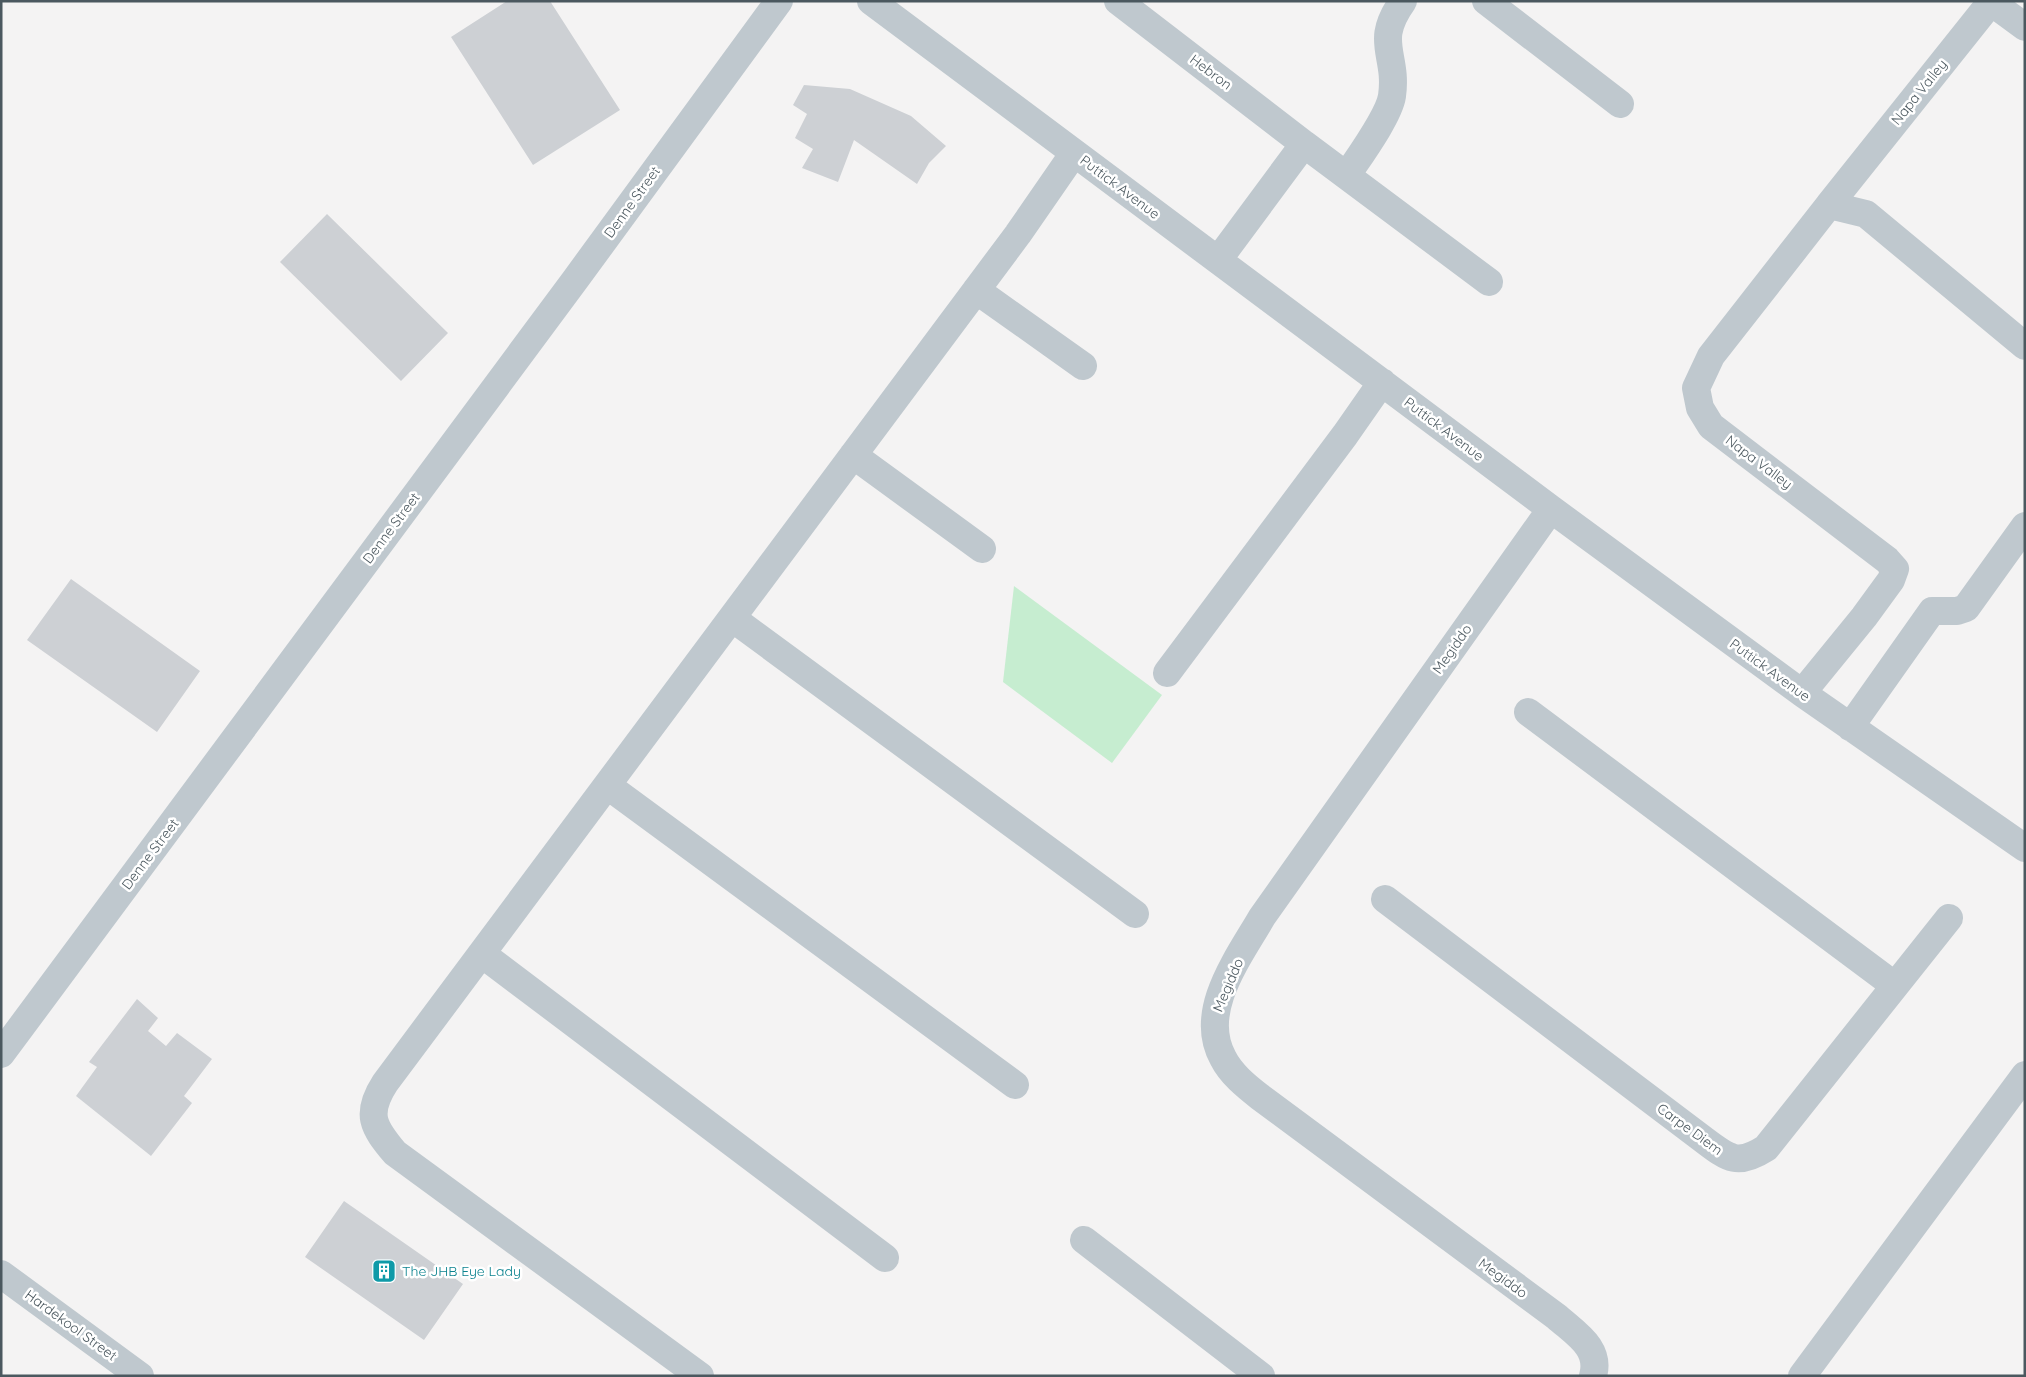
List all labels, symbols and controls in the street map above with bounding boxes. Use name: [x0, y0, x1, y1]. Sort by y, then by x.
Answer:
street label: Hebron: [1186, 50, 1236, 94]
street label: Napa Valley: [1887, 56, 1951, 128]
street label: Puttick Avenue: [1077, 151, 1163, 223]
street label: Denne Street: [600, 162, 664, 241]
street label: Puttick Avenue: [1401, 393, 1487, 465]
street label: Napa Valley: [1722, 431, 1796, 493]
street label: Denne Street: [358, 489, 424, 567]
street label: Megiddo: [1428, 621, 1476, 677]
street label: Puttick Avenue: [1726, 635, 1814, 705]
street label: Denne Street: [117, 815, 183, 893]
street label: Megiddo: [1209, 955, 1247, 1015]
street label: Carpe Diem: [1654, 1099, 1726, 1159]
street label: Megiddo: [1475, 1254, 1531, 1302]
building icon: The JHB Eye Lady: [371, 1258, 397, 1284]
place label: The JHB Eye Lady: [402, 1262, 521, 1280]
street label: Hardekool Street: [21, 1286, 121, 1365]

